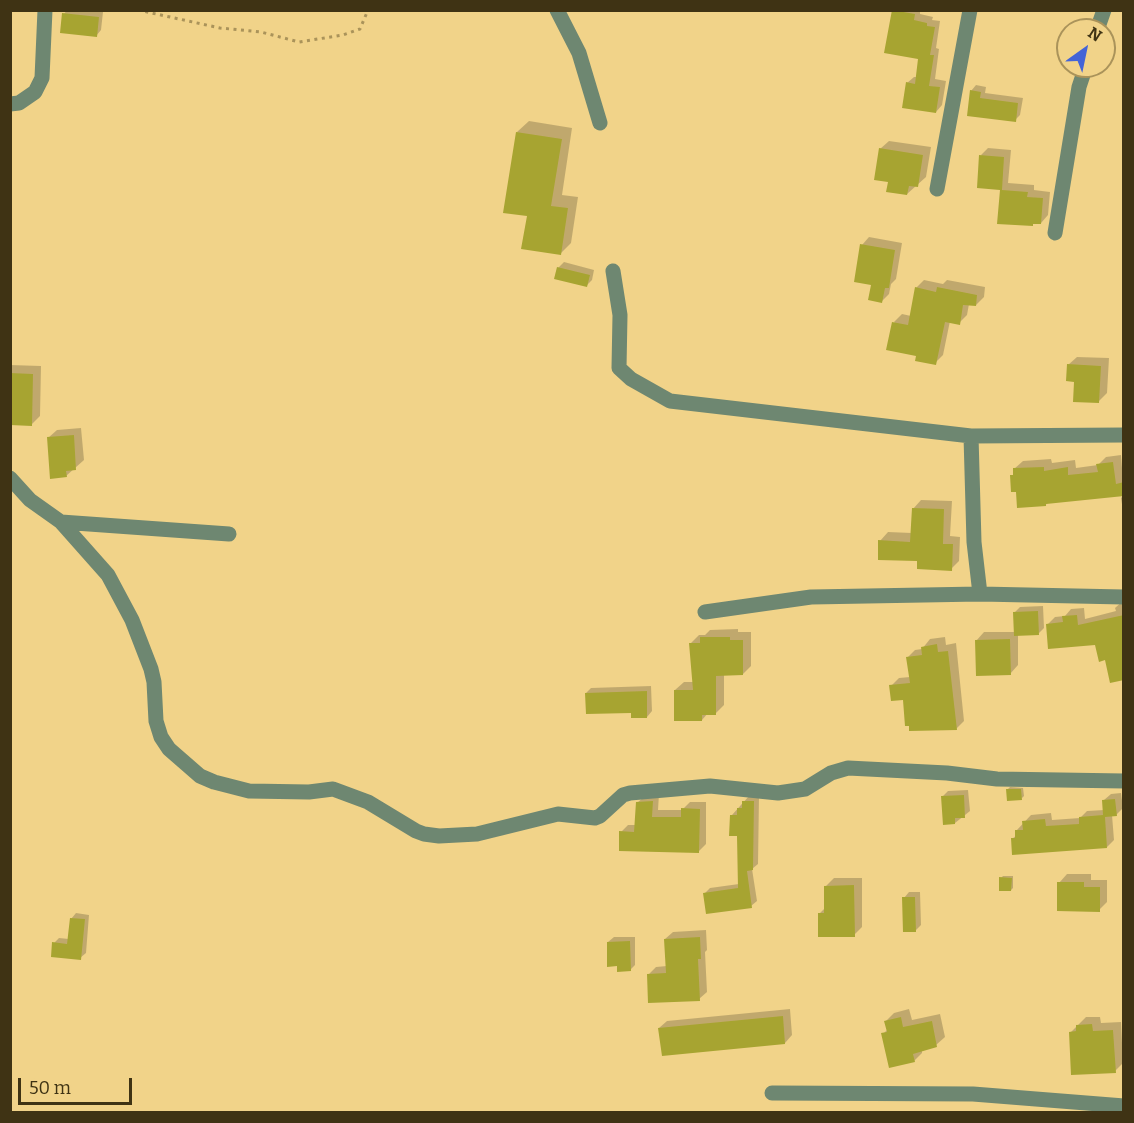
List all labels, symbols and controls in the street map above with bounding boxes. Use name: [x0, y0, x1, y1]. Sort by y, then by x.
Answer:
north arrow: [1056, 18, 1116, 78]
text: N: [1085, 23, 1105, 45]
scale bar: [21, 1066, 135, 1104]
text: 50 m: [29, 1077, 71, 1099]

